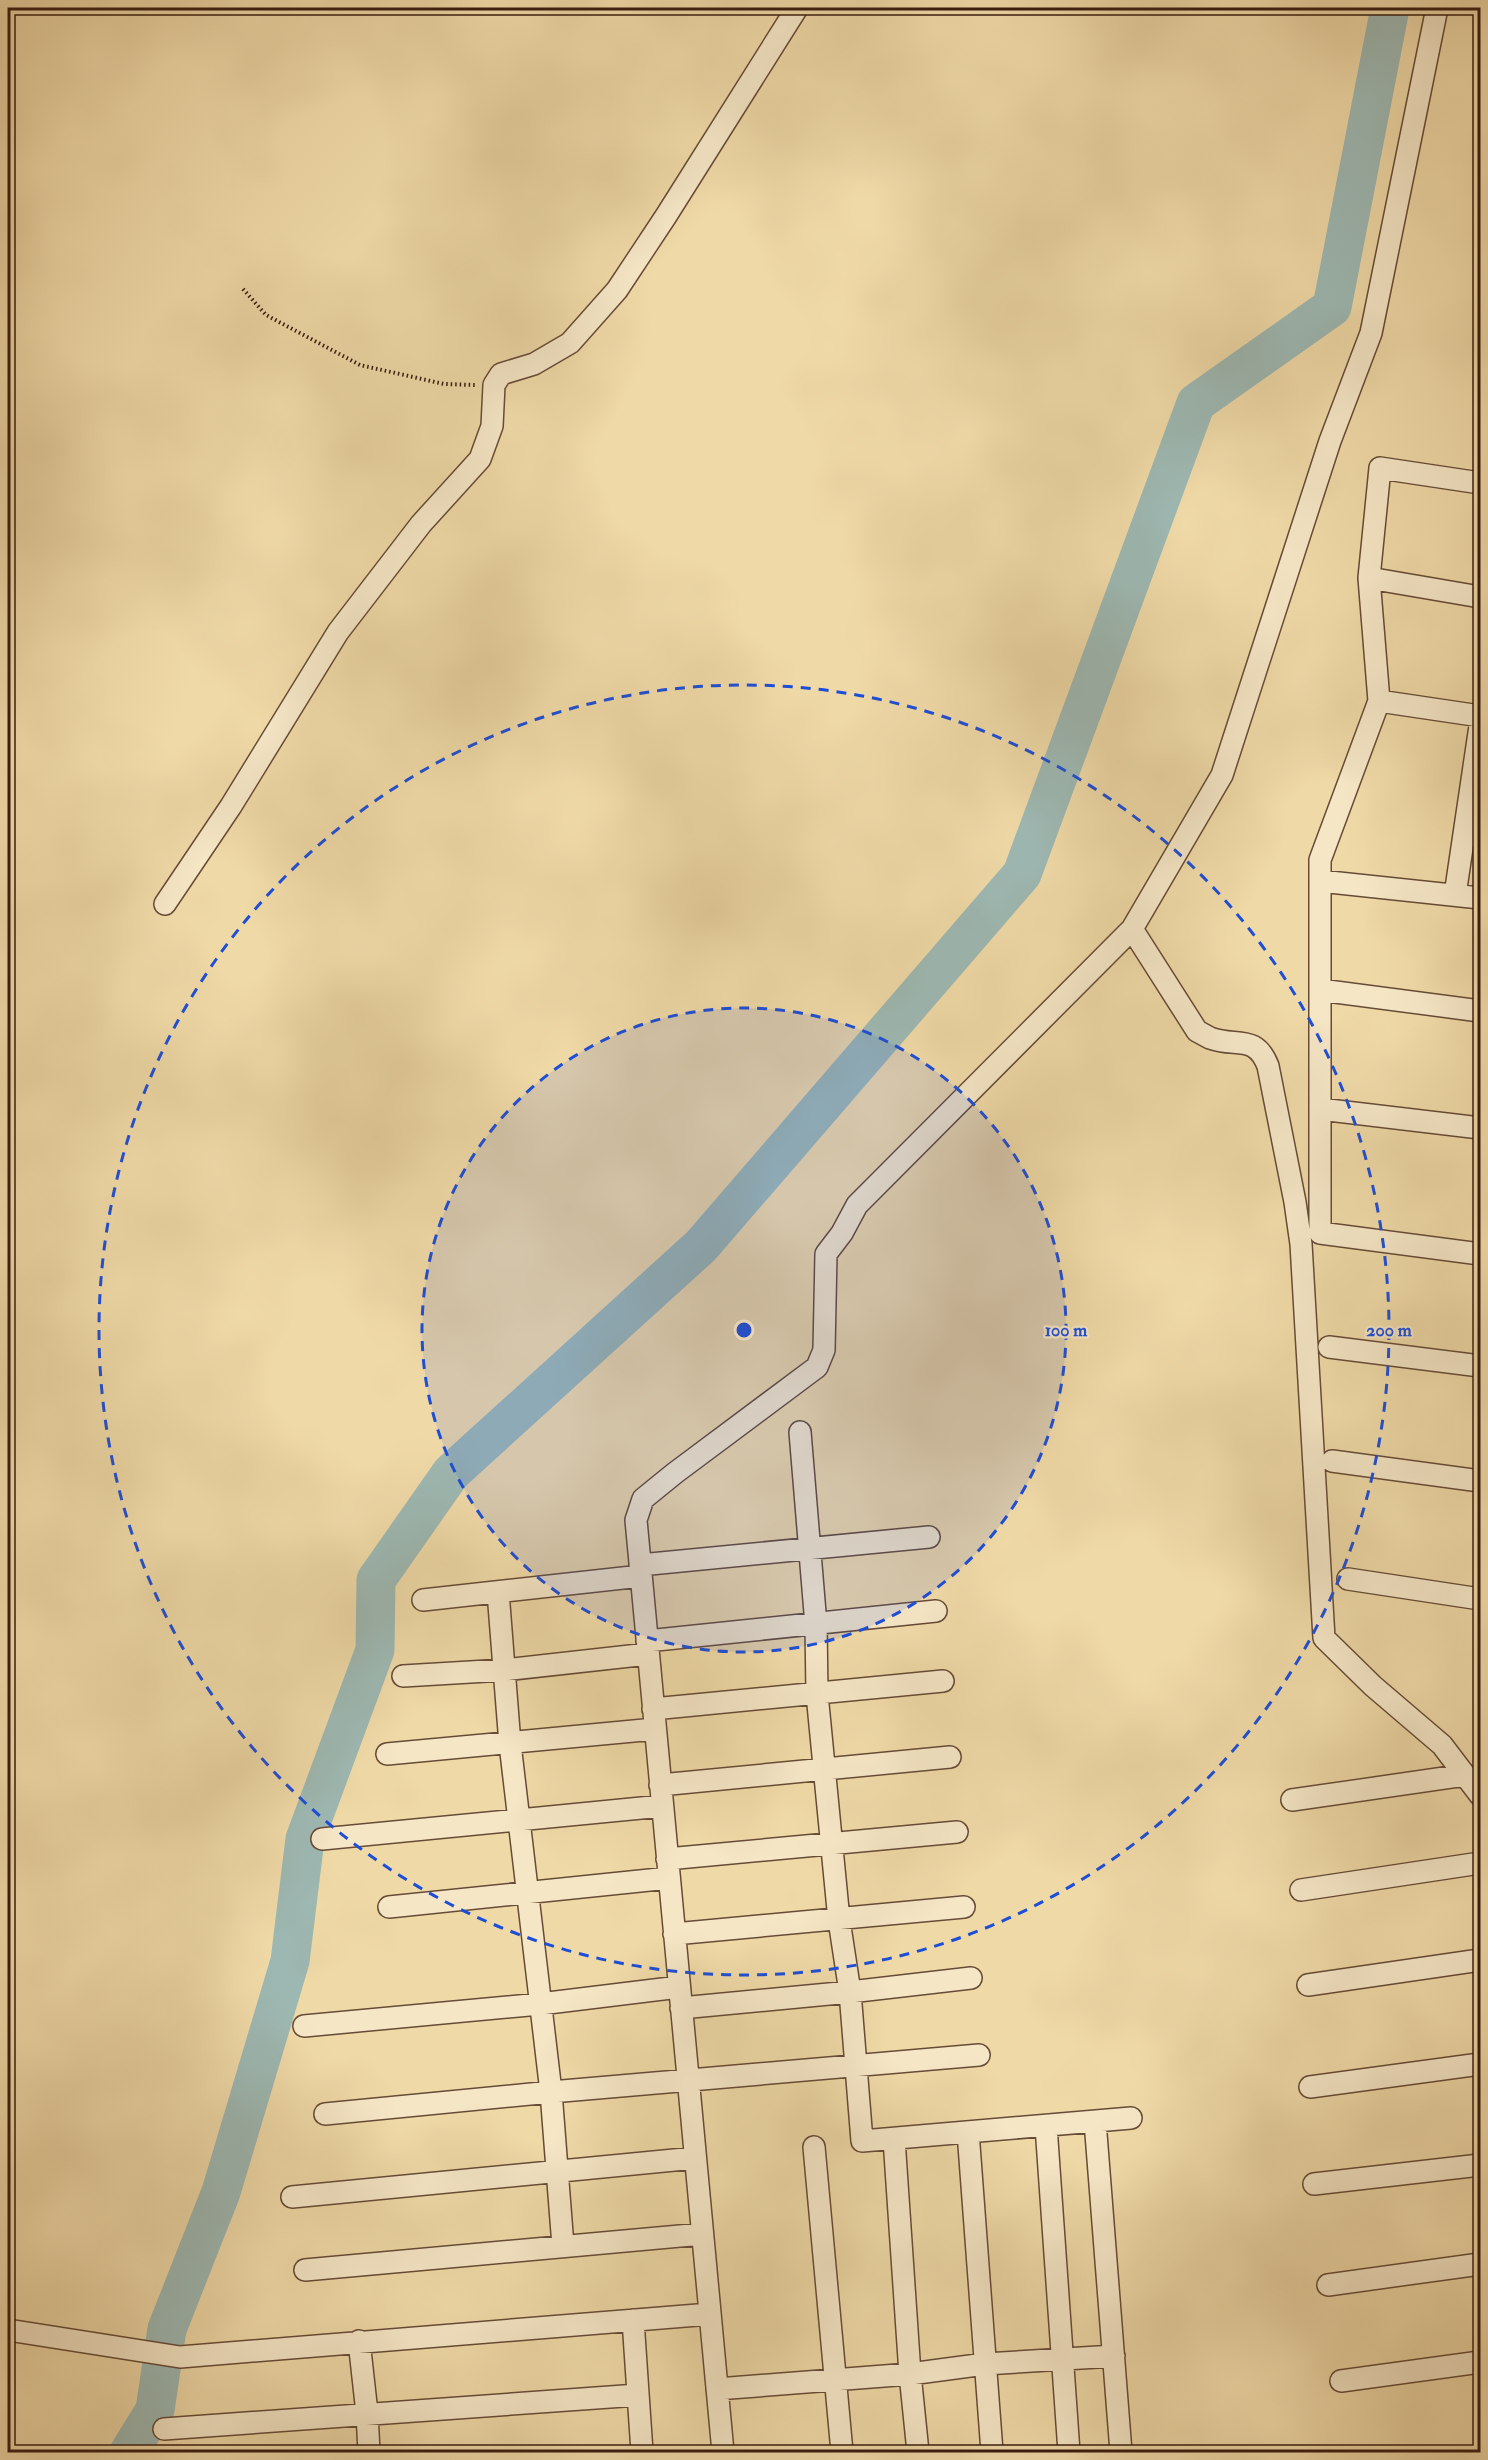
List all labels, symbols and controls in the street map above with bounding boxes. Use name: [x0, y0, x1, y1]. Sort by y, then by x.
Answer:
text: 100 m: [1045, 1319, 1088, 1342]
text: 200 m: [1366, 1319, 1413, 1342]
centre of rings: [734, 1320, 754, 1340]

